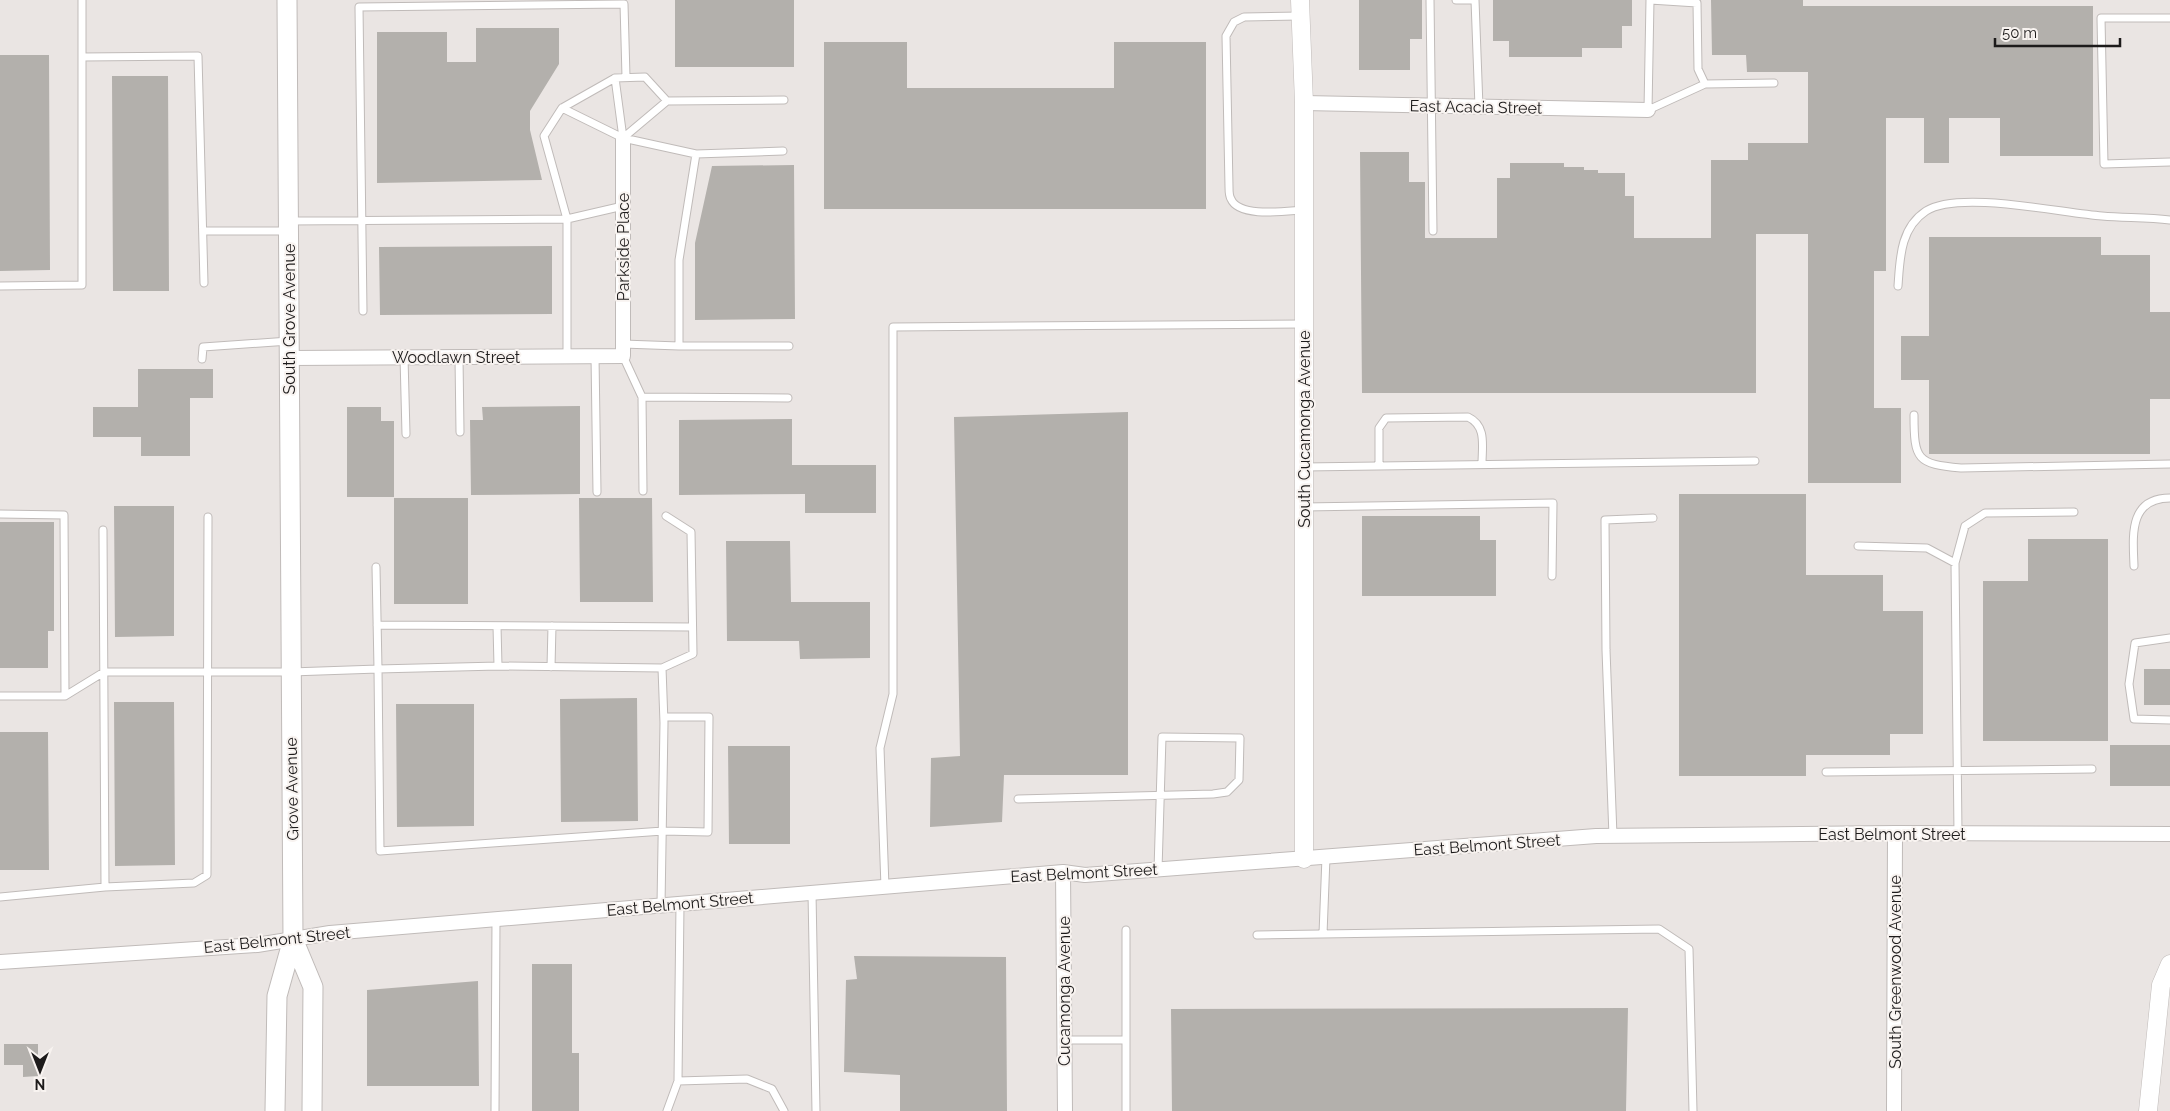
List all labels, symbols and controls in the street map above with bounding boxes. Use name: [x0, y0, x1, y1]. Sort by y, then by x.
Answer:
scale bar: [1995, 15, 2120, 47]
text: 50 m: [2002, 24, 2037, 42]
street label: East Acacia Street: [1410, 96, 1543, 118]
street label: Parkside Place: [614, 193, 633, 301]
street label: South Grove Avenue: [280, 244, 299, 394]
street label: South Cucamonga Avenue: [1295, 330, 1314, 528]
street label: Woodlawn Street: [392, 348, 521, 367]
street label: Grove Avenue: [282, 737, 302, 841]
street label: East Belmont Street: [1818, 825, 1966, 844]
street label: East Belmont Street: [1413, 830, 1562, 860]
street label: East Belmont Street: [1010, 860, 1159, 886]
street label: South Greenwood Avenue: [1886, 875, 1905, 1069]
street label: East Belmont Street: [606, 888, 755, 920]
street label: Cucamonga Avenue: [1055, 916, 1074, 1066]
street label: East Belmont Street: [203, 923, 352, 957]
north arrow: [15, 1046, 65, 1096]
text: N: [35, 1076, 45, 1092]

